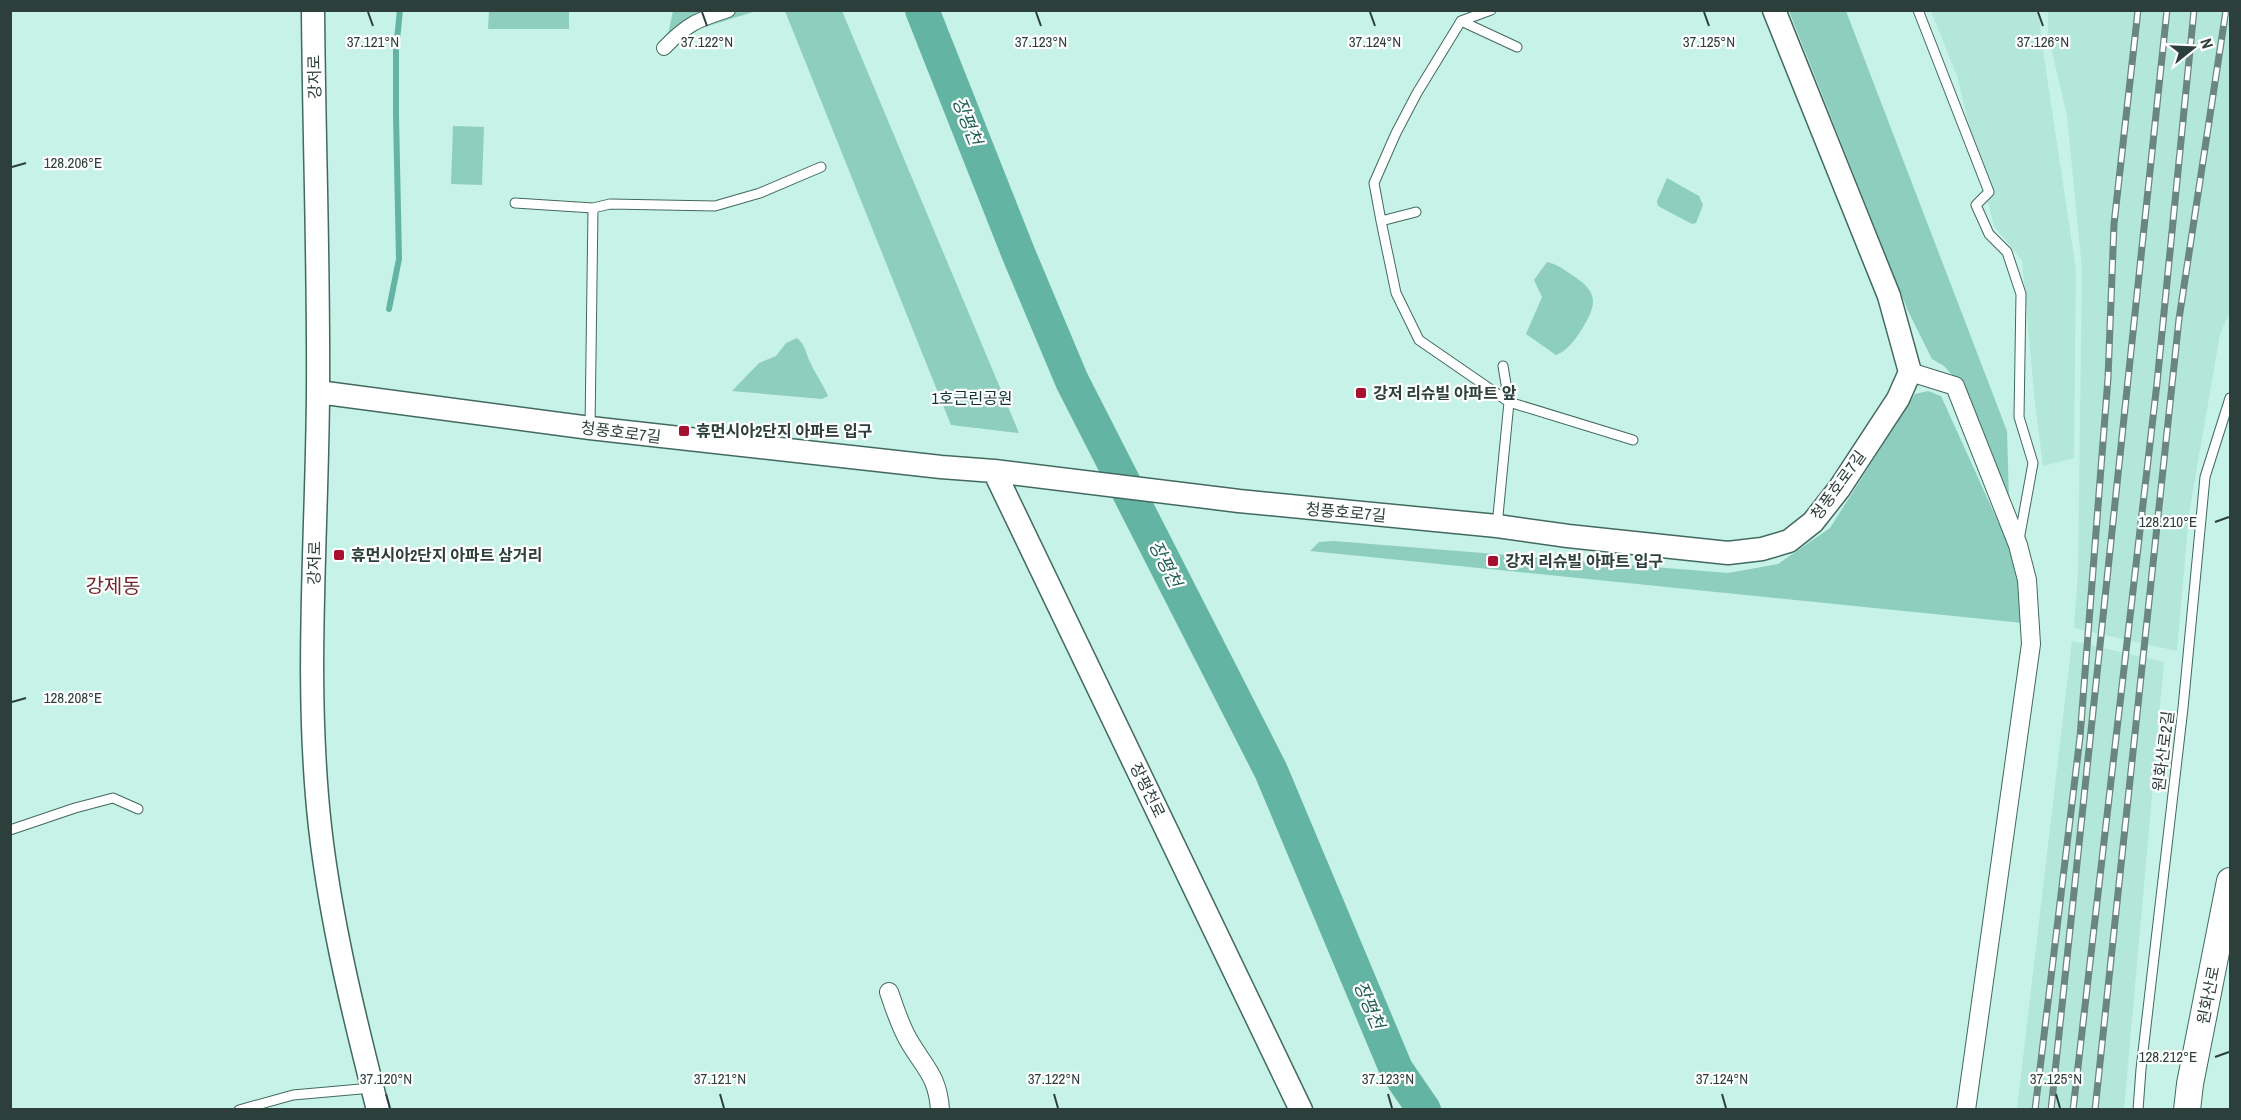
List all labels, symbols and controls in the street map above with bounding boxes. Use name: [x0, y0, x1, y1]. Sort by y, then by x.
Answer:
north arrow: [2163, 18, 2223, 78]
text: 37.121°N: [347, 31, 399, 52]
text: 37.122°N: [681, 31, 733, 52]
text: 37.123°N: [1015, 31, 1067, 52]
text: 37.124°N: [1349, 31, 1401, 52]
text: 37.125°N: [1683, 31, 1735, 52]
text: 37.126°N: [2017, 31, 2069, 52]
text: N: [2195, 35, 2219, 51]
street label: 강저로: [303, 54, 325, 99]
water label: 장평천: [947, 93, 989, 151]
text: 128.206°E: [44, 152, 102, 173]
place label: 강저 리슈빌 아파트 앞: [1373, 382, 1517, 404]
marker: 강저 리슈빌 아파트 앞: [1354, 386, 1368, 400]
park label: 1호근린공원: [932, 387, 1012, 409]
street label: 청풍호로7길: [580, 416, 662, 448]
place label: 휴먼시아2단지 아파트 입구: [696, 420, 873, 442]
marker: 휴먼시아2단지 아파트 입구: [677, 424, 691, 438]
street label: 청풍호로7길: [1805, 446, 1871, 524]
street label: 청풍호로7길: [1305, 498, 1387, 526]
text: 128.210°E: [2139, 511, 2197, 532]
water label: 장평천: [1143, 536, 1189, 594]
street label: 강저로: [303, 540, 325, 585]
place label: 휴먼시아2단지 아파트 삼거리: [351, 544, 542, 566]
marker: 휴먼시아2단지 아파트 삼거리: [332, 548, 346, 562]
place label: 강저 리슈빌 아파트 입구: [1505, 550, 1663, 572]
marker: 강저 리슈빌 아파트 입구: [1486, 554, 1500, 568]
district label: 강제동: [85, 572, 141, 599]
text: 128.208°E: [44, 687, 102, 708]
street label: 원화산로2길: [2147, 710, 2179, 792]
street label: 장평천로: [1125, 759, 1171, 822]
street label: 원화산로: [2192, 964, 2224, 1026]
water label: 장평천: [1348, 977, 1392, 1035]
text: 128.212°E: [2139, 1046, 2197, 1067]
text: 37.120°N: [360, 1068, 412, 1089]
text: 37.121°N: [694, 1068, 746, 1089]
text: 37.122°N: [1028, 1068, 1080, 1089]
text: 37.123°N: [1362, 1068, 1414, 1089]
text: 37.124°N: [1696, 1068, 1748, 1089]
text: 37.125°N: [2030, 1068, 2082, 1089]

